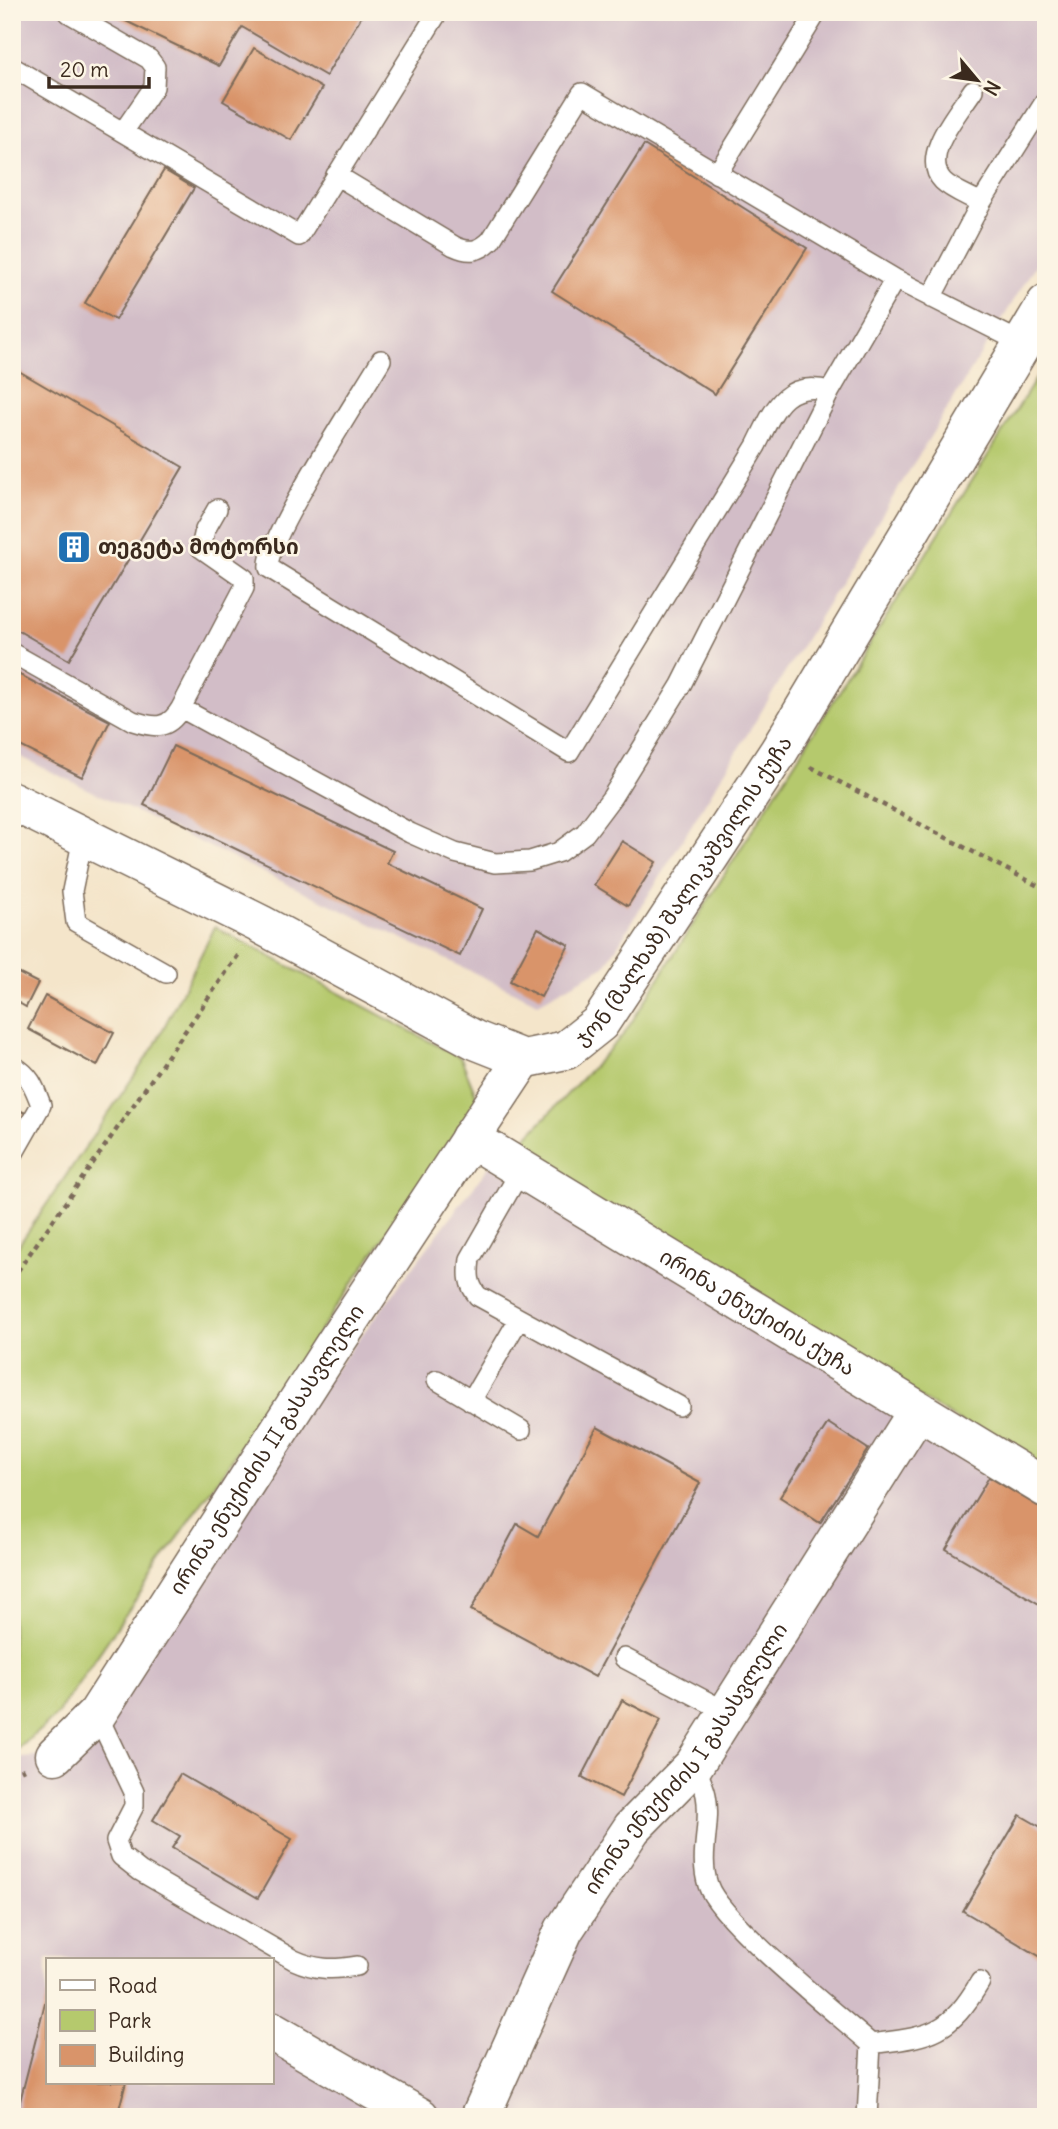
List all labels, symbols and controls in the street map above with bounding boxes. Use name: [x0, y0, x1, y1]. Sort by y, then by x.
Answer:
scale bar: [49, 46, 149, 90]
north arrow: [942, 46, 1012, 116]
text: 20 m: [60, 56, 109, 83]
text: N: [978, 77, 1006, 100]
building icon: თეგეტა მოტორსი: [55, 528, 93, 566]
place label: თეგეტა მოტორსი: [98, 533, 299, 560]
street label: ჯონ (მალხაზ) შალიკაშვილის ქუჩა: [569, 731, 798, 1051]
street label: ირინა ენუქიძის ქუჩა: [655, 1242, 860, 1382]
street label: ირინა ენუქიძის II გასასვლელი: [163, 1299, 370, 1600]
street label: ირინა ენუქიძის I გასასვლელი: [578, 1618, 793, 1899]
legend: [46, 1958, 273, 2084]
text: Road: [108, 1972, 157, 1999]
text: Park: [108, 2007, 151, 2034]
text: Building: [108, 2041, 184, 2068]

